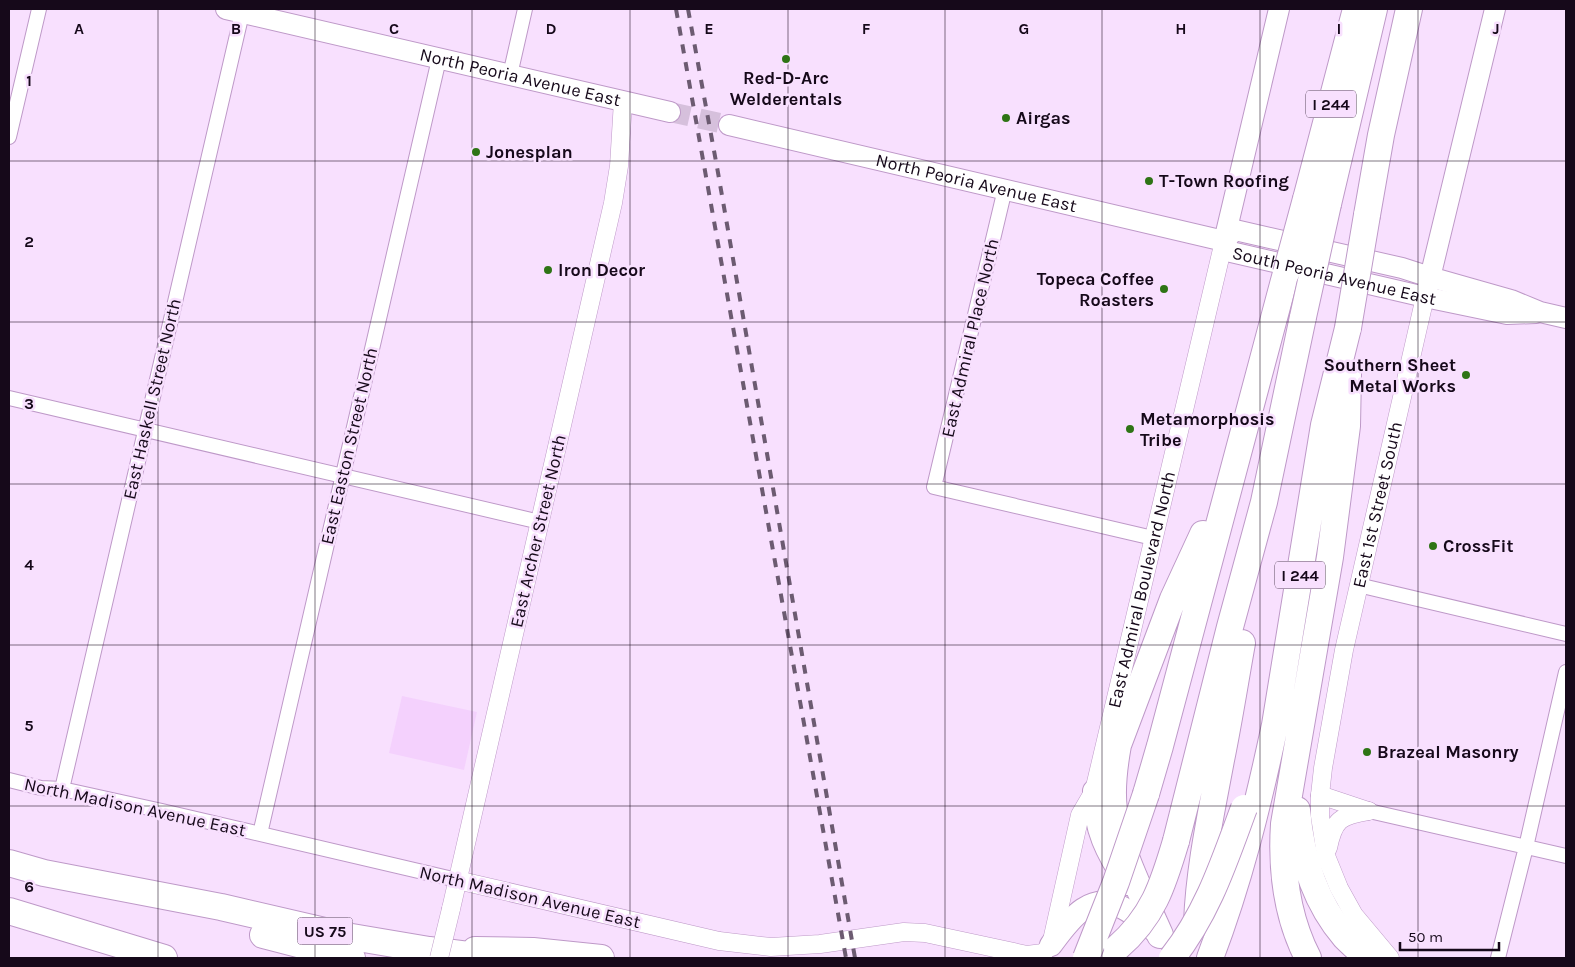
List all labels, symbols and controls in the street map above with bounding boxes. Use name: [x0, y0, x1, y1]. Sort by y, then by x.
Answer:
text: A: [74, 19, 84, 38]
text: B: [231, 19, 241, 38]
text: C: [389, 19, 399, 38]
text: D: [546, 19, 557, 38]
text: E: [704, 19, 714, 38]
text: F: [862, 19, 871, 38]
text: G: [1019, 19, 1029, 38]
text: H: [1175, 19, 1187, 38]
text: I: [1337, 19, 1341, 38]
text: J: [1492, 19, 1500, 38]
street label: North Peoria Avenue East: [418, 43, 623, 111]
marker: Red-D-Arc Welderentals: [780, 53, 792, 65]
place label: Red-D-Arc Welderentals: [730, 67, 842, 110]
text: 1: [26, 71, 32, 90]
road number: I 244: [1306, 90, 1356, 118]
place label: Airgas: [1016, 107, 1071, 129]
marker: Airgas: [1000, 112, 1012, 124]
place label: Jonesplan: [486, 141, 573, 163]
marker: Jonesplan: [470, 146, 482, 158]
street label: North Peoria Avenue East: [874, 149, 1079, 217]
place label: T-Town Roofing: [1159, 170, 1290, 192]
marker: T-Town Roofing: [1143, 175, 1155, 187]
text: 2: [24, 232, 34, 251]
street label: East Admiral Place North: [936, 236, 1004, 440]
street label: South Peoria Avenue East: [1230, 242, 1438, 310]
place label: Iron Decor: [558, 259, 645, 281]
marker: Iron Decor: [542, 264, 554, 276]
place label: Topeca Coffee Roasters: [1037, 268, 1154, 311]
marker: Topeca Coffee Roasters: [1158, 283, 1170, 295]
street label: East Haskell Street North: [118, 296, 186, 502]
street label: East Easton Street North: [316, 345, 382, 547]
place label: Southern Sheet Metal Works: [1323, 354, 1456, 397]
marker: Southern Sheet Metal Works: [1460, 369, 1472, 381]
text: 3: [24, 394, 34, 413]
place label: Metamorphosis Tribe: [1140, 408, 1275, 451]
street label: East 1st Street South: [1348, 419, 1407, 590]
marker: Metamorphosis Tribe: [1124, 423, 1136, 435]
street label: East Archer Street North: [505, 432, 571, 630]
street label: East Admiral Boulevard North: [1103, 469, 1180, 710]
place label: CrossFit: [1443, 535, 1514, 557]
marker: CrossFit: [1427, 540, 1439, 552]
text: 4: [24, 555, 34, 574]
road number: I 244: [1275, 562, 1325, 588]
text: 5: [24, 716, 34, 735]
place label: Brazeal Masonry: [1377, 741, 1519, 763]
marker: Brazeal Masonry: [1361, 746, 1373, 758]
street label: North Madison Avenue East: [22, 773, 248, 841]
street label: North Madison Avenue East: [417, 861, 643, 933]
text: 6: [24, 877, 34, 896]
road number: US 75: [298, 918, 352, 944]
scale bar: [1400, 920, 1499, 952]
text: 50 m: [1408, 928, 1443, 946]

